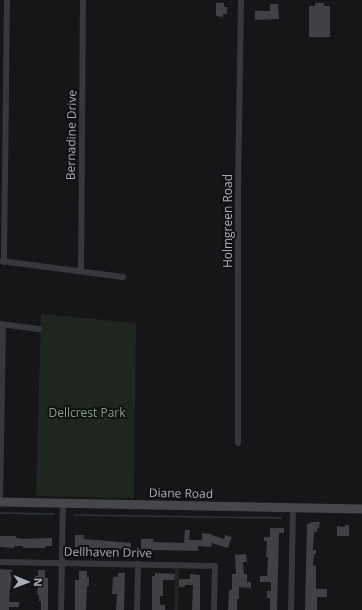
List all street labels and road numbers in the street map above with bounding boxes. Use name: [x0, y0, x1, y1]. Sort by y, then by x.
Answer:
street label: Bernadine Drive: [62, 89, 80, 180]
street label: Holmgreen Road: [219, 174, 236, 268]
street label: Diane Road: [149, 484, 213, 502]
street label: Dellhaven Drive: [64, 543, 152, 561]

